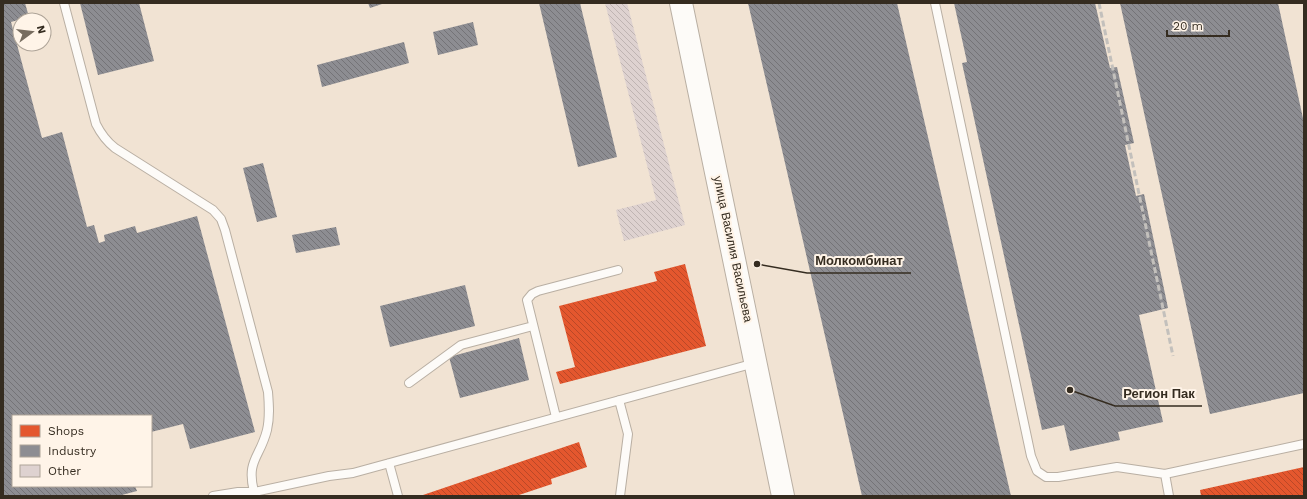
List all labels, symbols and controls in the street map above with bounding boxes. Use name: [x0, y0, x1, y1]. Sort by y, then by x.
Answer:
north arrow: [12, 12, 52, 52]
scale bar: [1167, 12, 1229, 38]
text: 20 m: [1173, 19, 1203, 33]
text: N: [34, 24, 49, 35]
street label: улица Василия Васильева: [711, 175, 755, 324]
callout: Молкомбинат: [807, 248, 911, 273]
text: Молкомбинат: [815, 253, 903, 268]
callout: Регион Пак: [1115, 381, 1202, 406]
text: Регион Пак: [1123, 386, 1195, 401]
legend: [12, 415, 152, 487]
text: Shops: [48, 424, 84, 438]
text: Industry: [48, 444, 97, 458]
text: Other: [48, 464, 81, 478]

